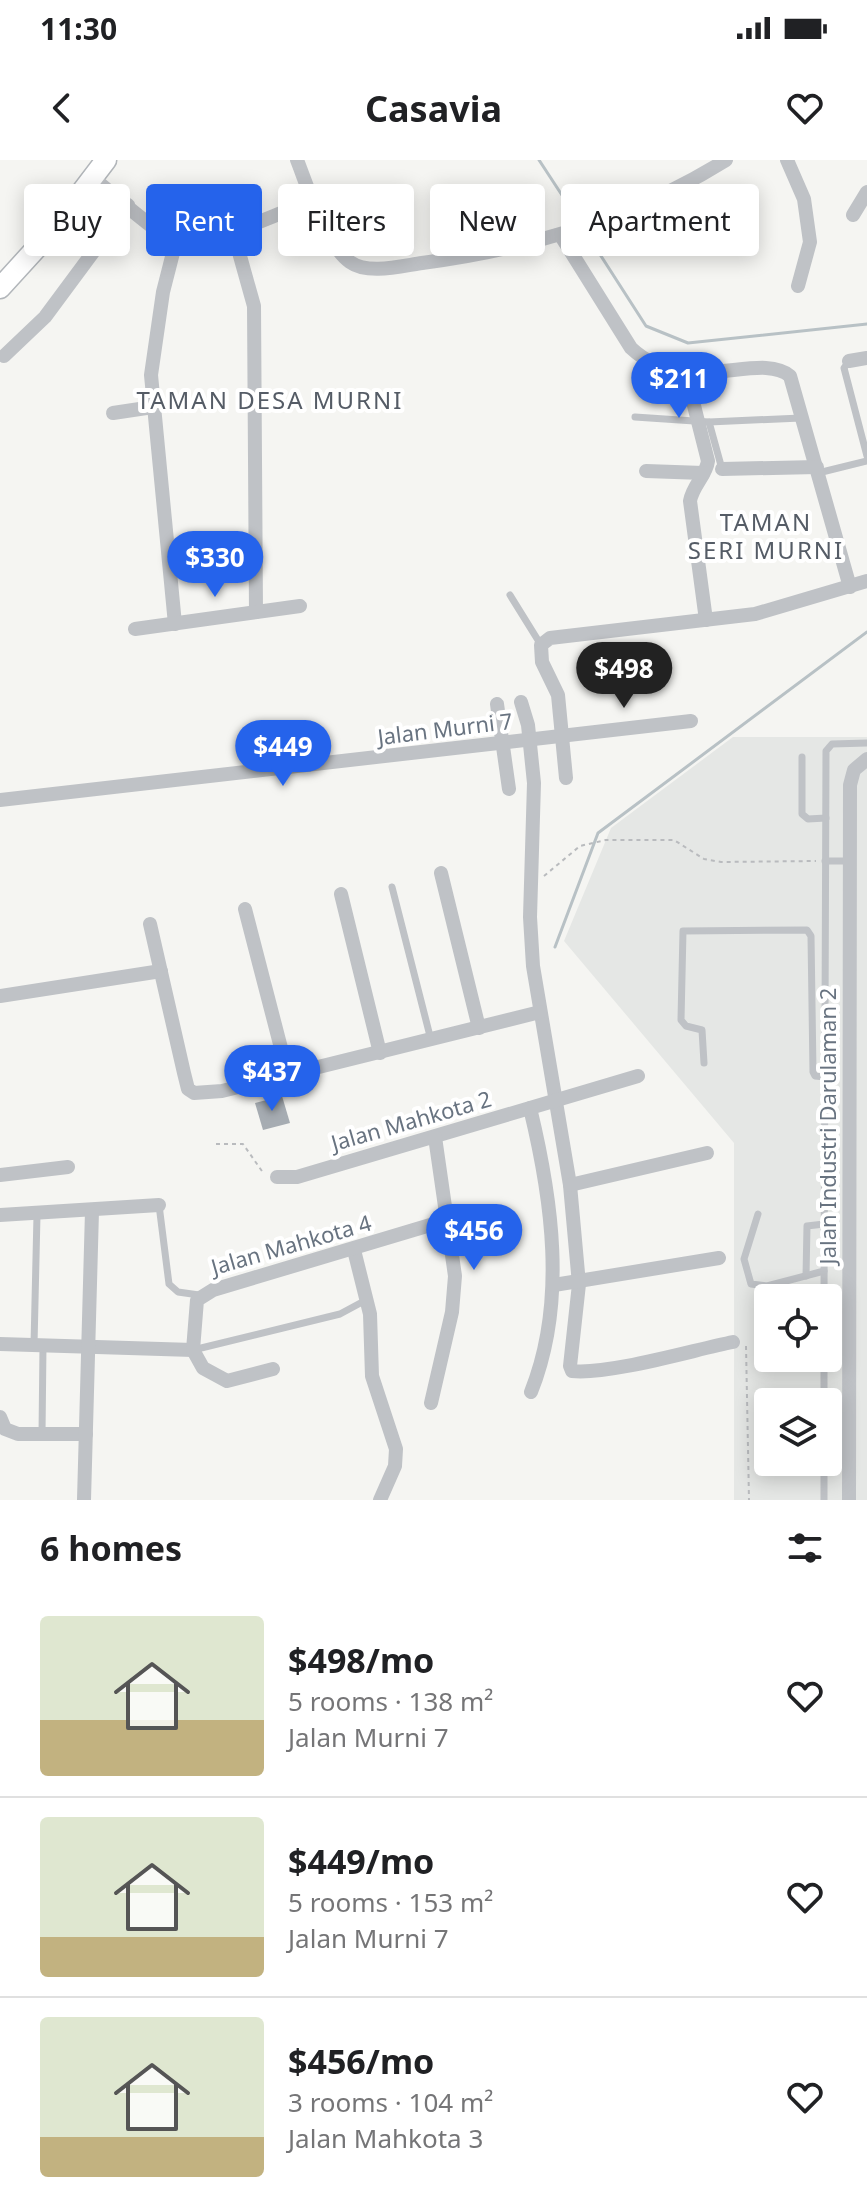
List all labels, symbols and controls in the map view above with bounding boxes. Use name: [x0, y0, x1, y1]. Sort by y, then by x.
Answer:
text: 11:30: [40, 8, 117, 49]
text: Casavia: [365, 84, 502, 133]
icon: back: [40, 86, 84, 130]
icon: heart: [783, 86, 827, 130]
chip: Buy: [24, 184, 130, 256]
chip: Rent: [146, 184, 262, 256]
chip: Filters: [278, 184, 414, 256]
chip: New: [430, 184, 545, 256]
chip: Apartment: [561, 184, 759, 256]
pin: $211: [632, 352, 726, 420]
text: $211: [649, 360, 709, 396]
district label: TAMAN DESA MURNI: [137, 383, 403, 416]
district label: TAMAN SERI MURNI: [688, 505, 844, 566]
pin: $330: [168, 531, 262, 599]
text: $330: [185, 539, 245, 575]
pin: $498: [577, 642, 671, 710]
text: $498: [594, 650, 654, 686]
street label: Jalan Murni 7: [374, 705, 514, 751]
pin: $449: [236, 720, 330, 788]
text: $449: [253, 728, 313, 764]
street label: Jalan Industri Darulaman 2: [812, 988, 842, 1266]
pin: $437: [225, 1045, 319, 1113]
text: $437: [242, 1053, 302, 1089]
street label: Jalan Mahkota 2: [326, 1083, 495, 1158]
pin: $456: [427, 1204, 521, 1272]
street label: Jalan Mahkota 4: [206, 1207, 375, 1282]
text: $456: [444, 1212, 504, 1248]
map controls: [754, 1284, 842, 1476]
button: locate: [754, 1284, 842, 1372]
button: layers: [754, 1388, 842, 1476]
text: 6 homes: [40, 1525, 182, 1571]
icon: filters: [783, 1526, 827, 1570]
text: $498/mo: [288, 1637, 434, 1683]
icon: home: [104, 1648, 200, 1744]
icon: heart: [783, 1674, 827, 1718]
text: 5 rooms · 138 m²: [288, 1683, 493, 1719]
text: Jalan Murni 7: [288, 1719, 449, 1755]
text: $449/mo: [288, 1838, 434, 1884]
icon: home: [104, 1849, 200, 1945]
icon: heart: [783, 1875, 827, 1919]
text: 5 rooms · 153 m²: [288, 1884, 493, 1920]
text: Jalan Murni 7: [288, 1920, 449, 1956]
text: $456/mo: [288, 2038, 434, 2084]
icon: home: [104, 2049, 200, 2145]
icon: heart: [783, 2075, 827, 2119]
text: 3 rooms · 104 m²: [288, 2084, 493, 2120]
text: Jalan Mahkota 3: [288, 2120, 483, 2156]

